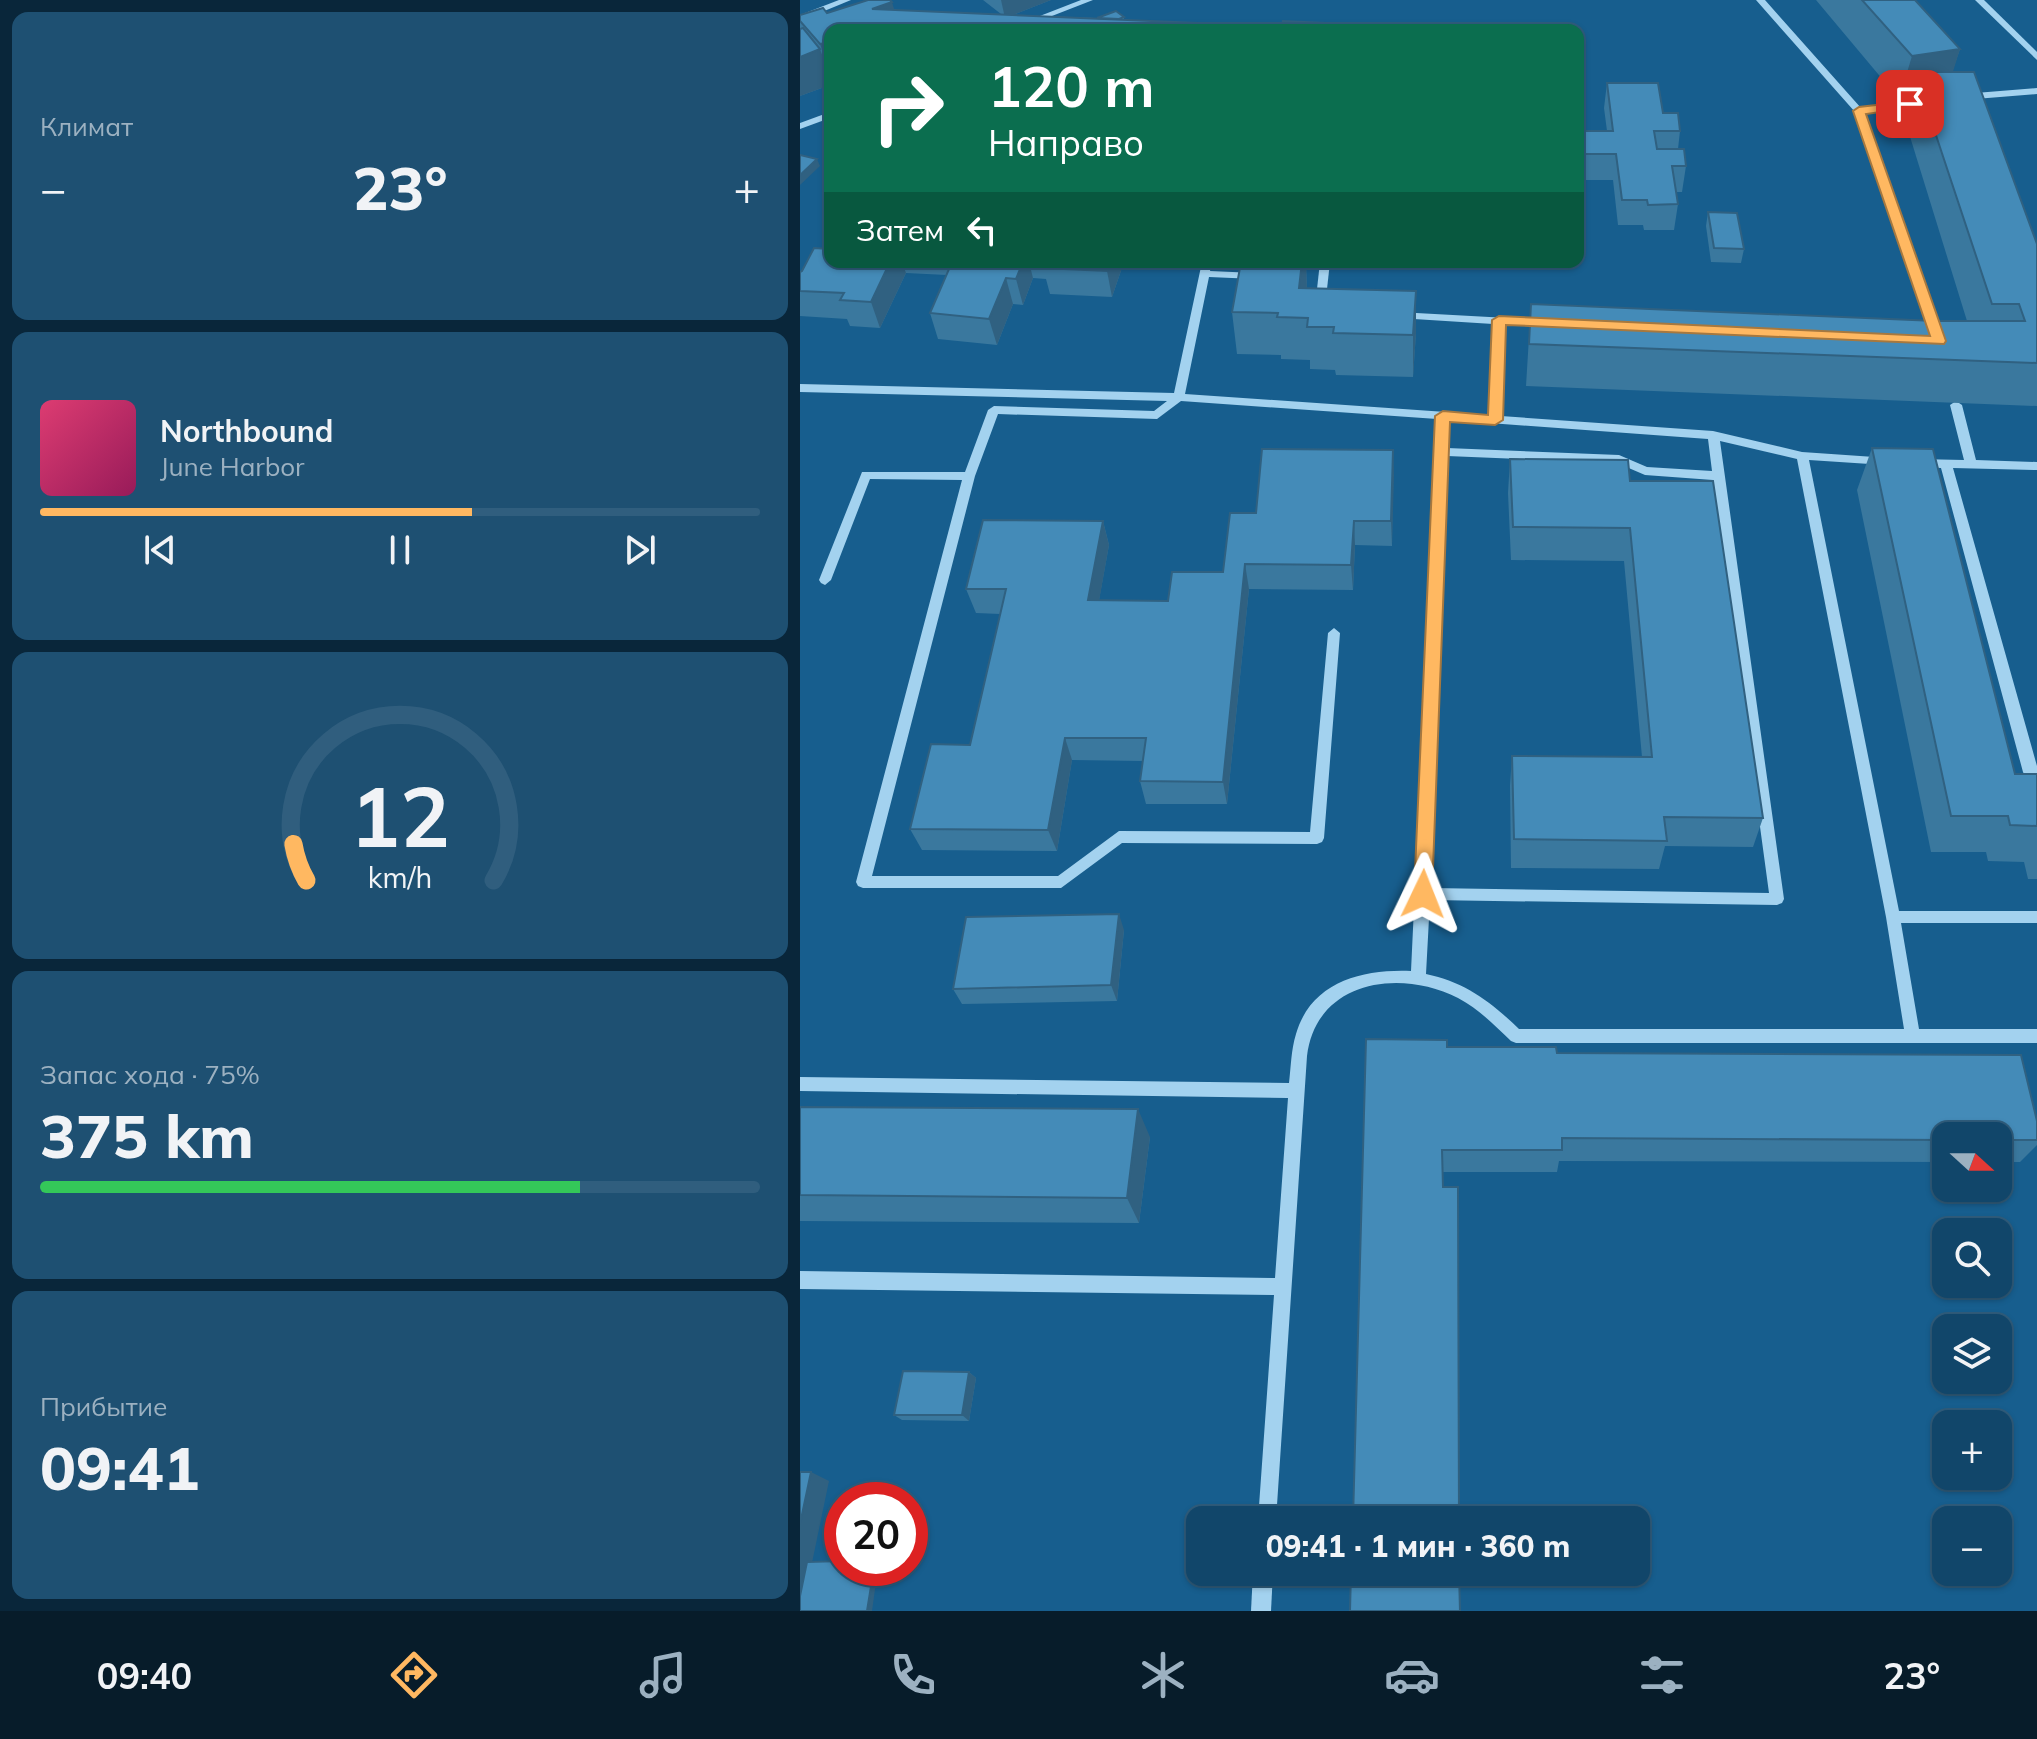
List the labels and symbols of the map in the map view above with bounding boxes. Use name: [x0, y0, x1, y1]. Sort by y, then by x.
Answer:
pin: [1876, 70, 1944, 138]
position arrow: [1381, 852, 1465, 936]
north arrow: [1932, 1122, 2012, 1202]
speed limit sign: 20: [824, 1482, 928, 1586]

